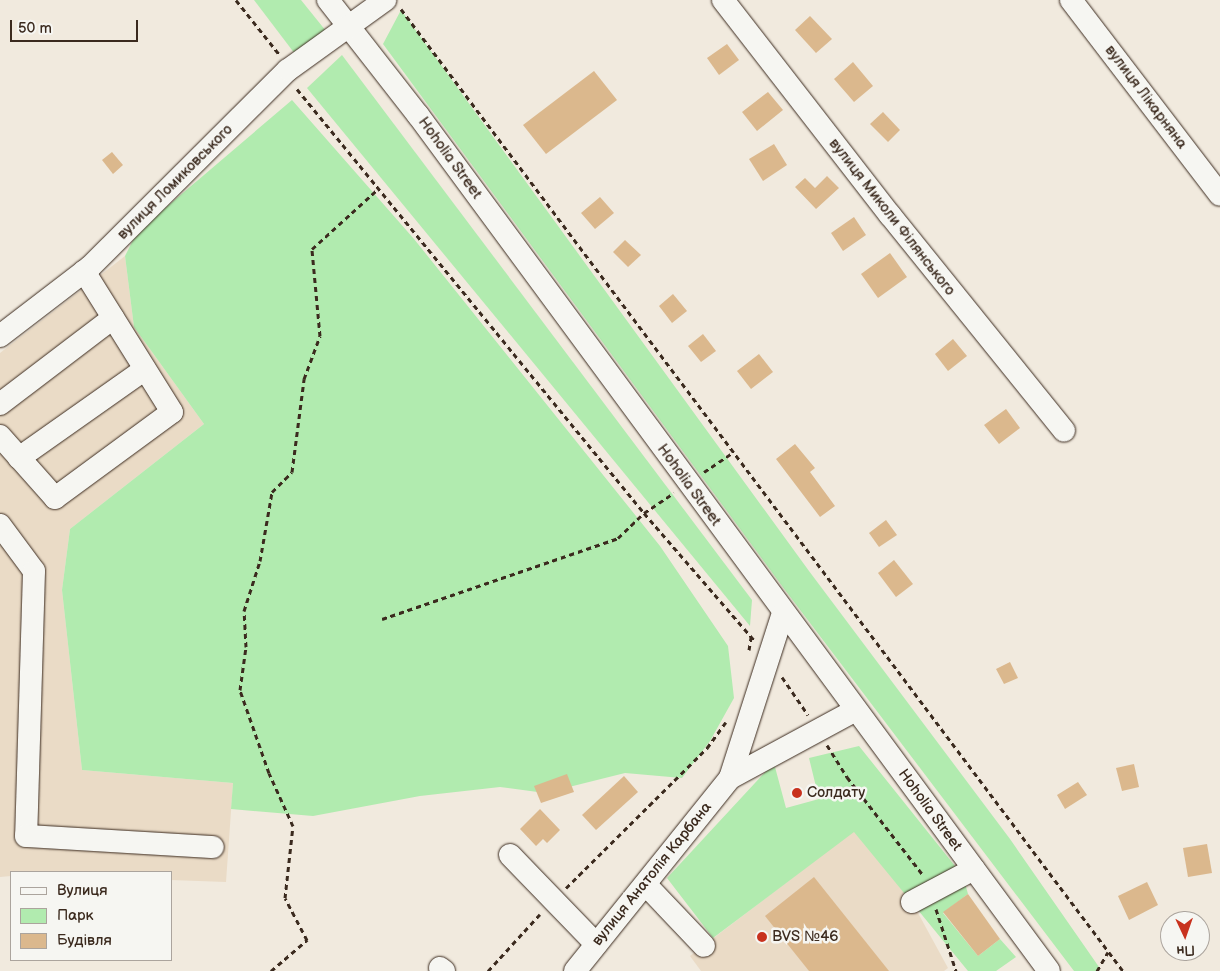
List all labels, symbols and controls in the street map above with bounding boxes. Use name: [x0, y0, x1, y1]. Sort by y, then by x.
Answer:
scale bar: [12, 10, 140, 42]
text: 50 m: [18, 19, 52, 38]
street label: вулиця Лікарняна: [1101, 42, 1191, 152]
street label: Hoholia Street: [414, 114, 486, 202]
street label: вулиця Ломиковського: [114, 121, 236, 243]
street label: вулиця Миколи Філянського: [825, 135, 959, 299]
street label: Hoholia Street: [653, 441, 725, 529]
street label: Hoholia Street: [894, 766, 966, 854]
place label: Солдату: [807, 784, 865, 802]
marker: Солдату: [791, 787, 803, 799]
street label: вулиця Анатолія Карбана: [588, 799, 716, 949]
legend: [10, 871, 172, 961]
text: Вулиця: [57, 881, 108, 900]
text: Парк: [57, 906, 94, 925]
north arrow: [1160, 911, 1210, 961]
place label: BVS №46: [772, 928, 839, 946]
text: Будівля: [57, 931, 112, 950]
marker: BVS №46: [756, 931, 768, 943]
text: Пн: [1176, 942, 1196, 959]

